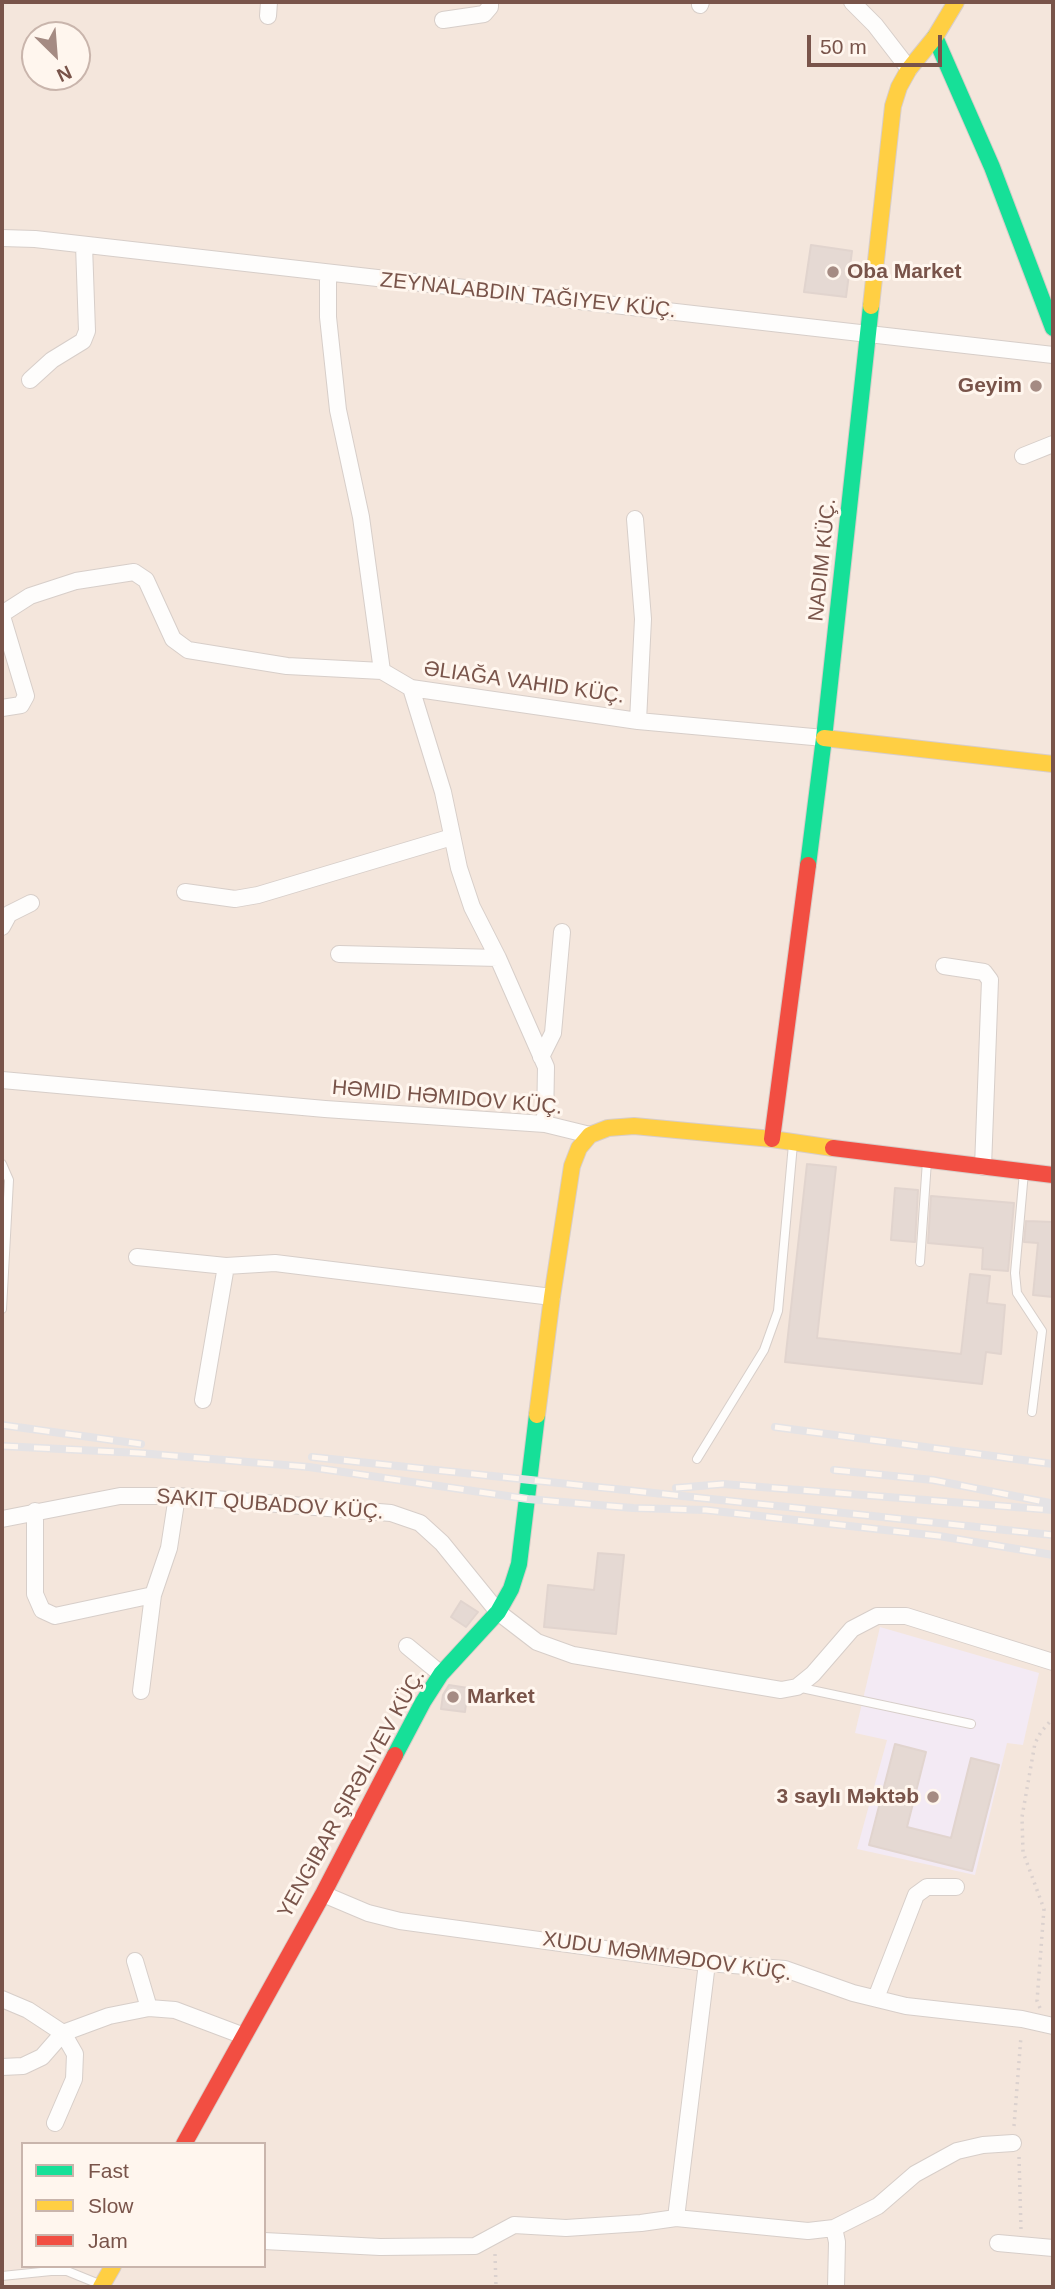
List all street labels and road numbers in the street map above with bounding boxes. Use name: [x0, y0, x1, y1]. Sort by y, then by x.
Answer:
street label: ZEYNALABDIN TAĞIYEV KÜÇ.: [379, 268, 677, 324]
street label: NADIM KÜÇ.: [804, 497, 842, 623]
street label: ƏLIAĞA VAHID KÜÇ.: [422, 656, 626, 710]
street label: HƏMID HƏMIDOV KÜÇ.: [331, 1075, 563, 1121]
street label: SAKIT QUBADOV KÜÇ.: [156, 1484, 384, 1526]
street label: YENGIBAR ŞIRƏLIYEV KÜÇ.: [273, 1665, 431, 1923]
street label: XUDU MƏMMƏDOV KÜÇ.: [541, 1927, 793, 1987]

